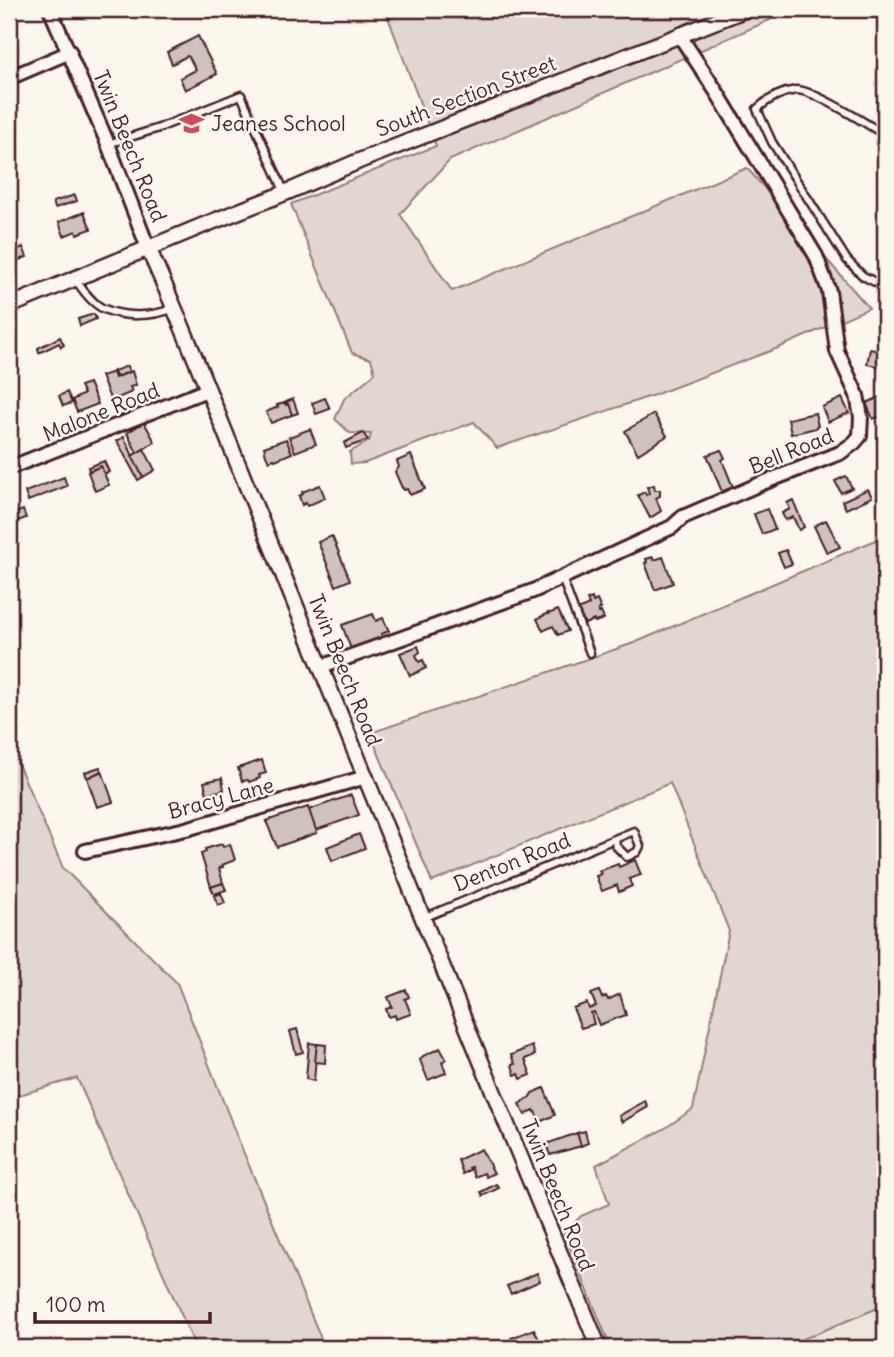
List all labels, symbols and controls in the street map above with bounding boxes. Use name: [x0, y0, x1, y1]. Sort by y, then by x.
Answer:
street label: South Section Street: [372, 49, 560, 143]
street label: Twin Beech Road: [87, 66, 173, 226]
school or university icon: Jeanes School: [177, 109, 205, 137]
place label: Jeanes School: [211, 110, 346, 137]
street label: Malone Road: [39, 376, 163, 448]
street label: Bell Road: [745, 422, 837, 480]
street label: Twin Beech Road: [302, 590, 388, 750]
street label: Bracy Lane: [165, 771, 277, 825]
street label: Denton Road: [450, 826, 574, 898]
street label: Twin Beech Road: [515, 1115, 601, 1275]
scale bar: [35, 1280, 210, 1324]
text: 100 m: [46, 1291, 105, 1318]

